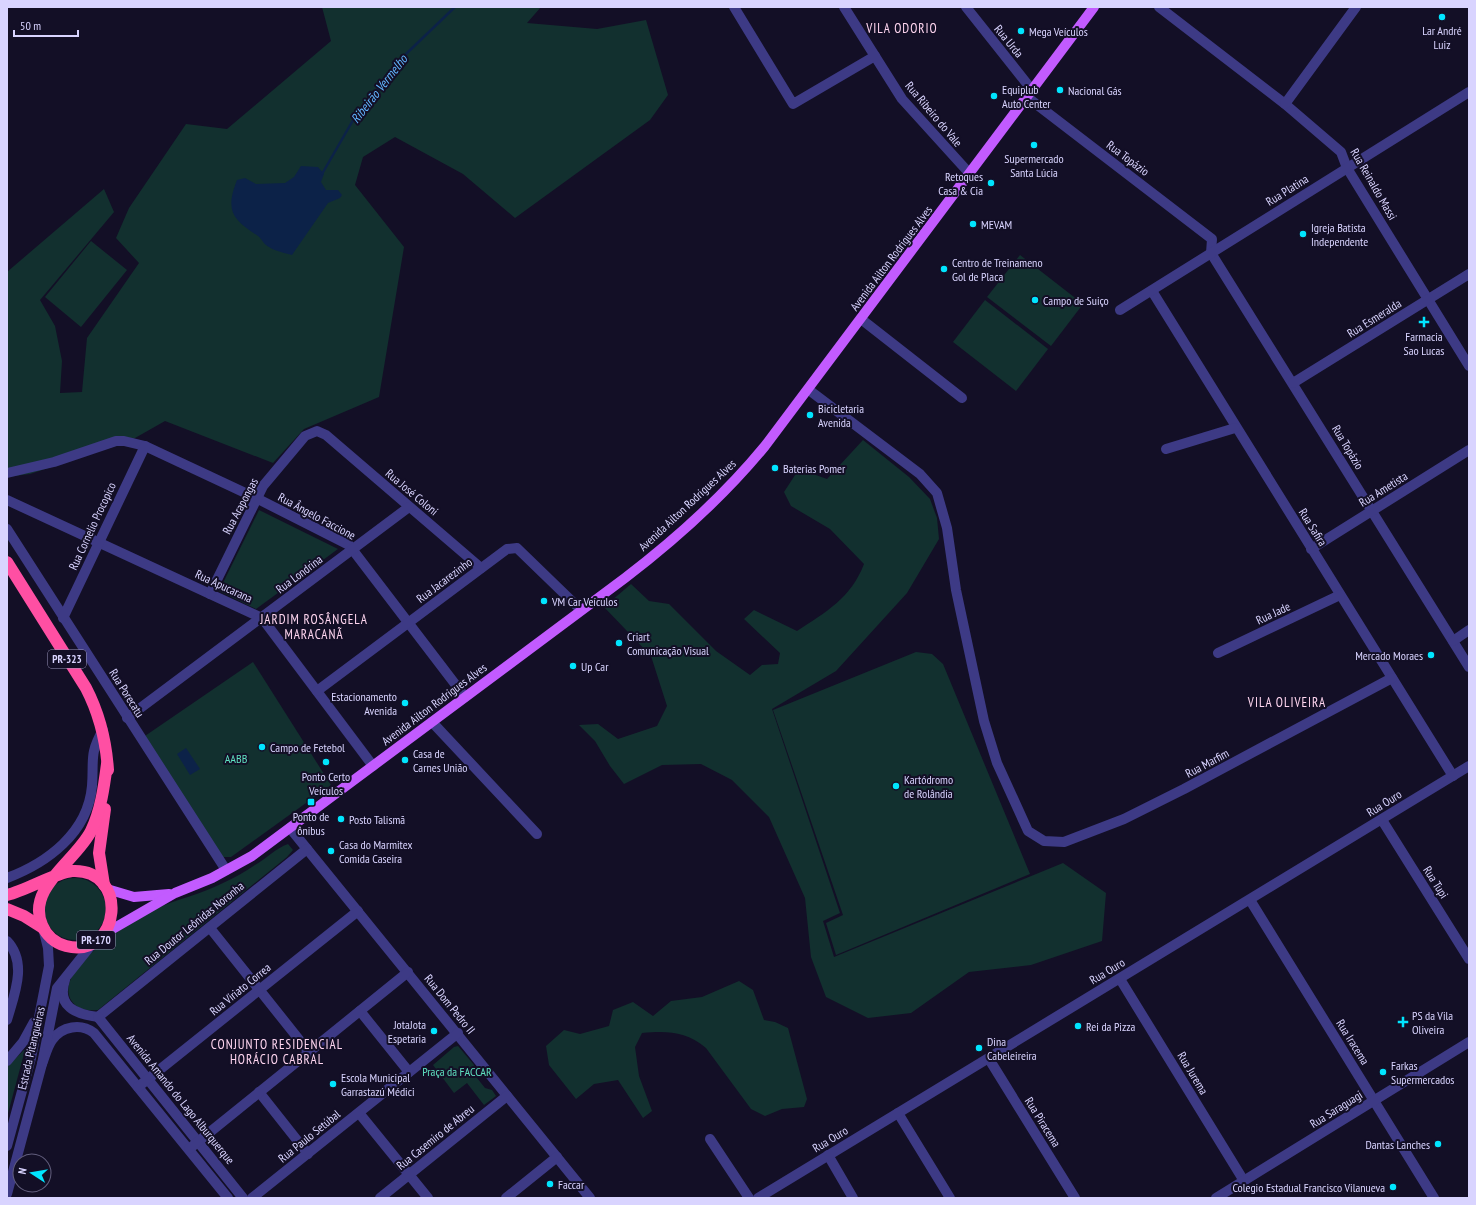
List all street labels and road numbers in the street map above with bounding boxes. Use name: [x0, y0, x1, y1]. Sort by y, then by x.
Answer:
street label: Rua Urda: [991, 22, 1027, 61]
street label: Rua Ribeiro do Vale: [902, 78, 966, 150]
street label: Rua Topázio: [1104, 137, 1152, 179]
street label: Rua Reinaldo Massi: [1347, 146, 1401, 222]
street label: Rua Platina: [1263, 171, 1311, 209]
street label: Avenida Ailton Rodrigues Alves: [847, 203, 935, 313]
street label: Rua Esmeralda: [1344, 295, 1404, 341]
street label: Rua Topázio: [1329, 422, 1367, 472]
street label: Avenida Ailton Rodrigues Alves: [635, 456, 739, 554]
street label: Rua José Coloni: [383, 466, 441, 518]
street label: Rua Ametista: [1356, 468, 1410, 510]
street label: Rua Arapongas: [219, 475, 261, 537]
street label: Rua Cornelio Procopico: [65, 480, 119, 572]
street label: Rua Ângelo Faccione: [276, 489, 358, 543]
street label: Rua Safira: [1296, 505, 1330, 549]
street label: Rua Londrina: [273, 552, 325, 596]
street label: Rua Jacarezinho: [413, 554, 475, 606]
street label: Rua Apucarana: [193, 566, 255, 606]
street label: Rua Jade: [1253, 599, 1293, 627]
road number: PR-323: [48, 650, 86, 668]
street label: Avenida Ailton Rodrigues Alves: [379, 660, 489, 748]
street label: Rua Porecatu: [106, 666, 148, 720]
street label: Rua Marfim: [1183, 745, 1231, 781]
street label: Rua Ouro: [1364, 786, 1404, 820]
street label: Rua Tupi: [1420, 863, 1452, 901]
street label: Rua Doutor Leônidas Noronha: [141, 878, 247, 968]
road number: PR-170: [77, 931, 115, 949]
street label: Rua Ouro: [1087, 955, 1127, 987]
street label: Rua Viriato Correa: [206, 960, 274, 1018]
street label: Rua Dom Pedro II: [422, 971, 478, 1037]
street label: Estrada Pitangueiras: [14, 1005, 48, 1091]
street label: Rua Iracema: [1333, 1016, 1373, 1068]
street label: Avenida Amando do Lago Alburquerque: [124, 1031, 238, 1167]
street label: Rua Jurema: [1174, 1049, 1212, 1097]
street label: Rua Saraguagi: [1307, 1087, 1365, 1131]
street label: Rua Piracema: [1022, 1094, 1064, 1150]
street label: Rua Casemiro de Abreu: [393, 1101, 477, 1173]
street label: Rua Paulo Setúbal: [275, 1106, 343, 1166]
street label: Rua Ouro: [810, 1123, 850, 1155]

